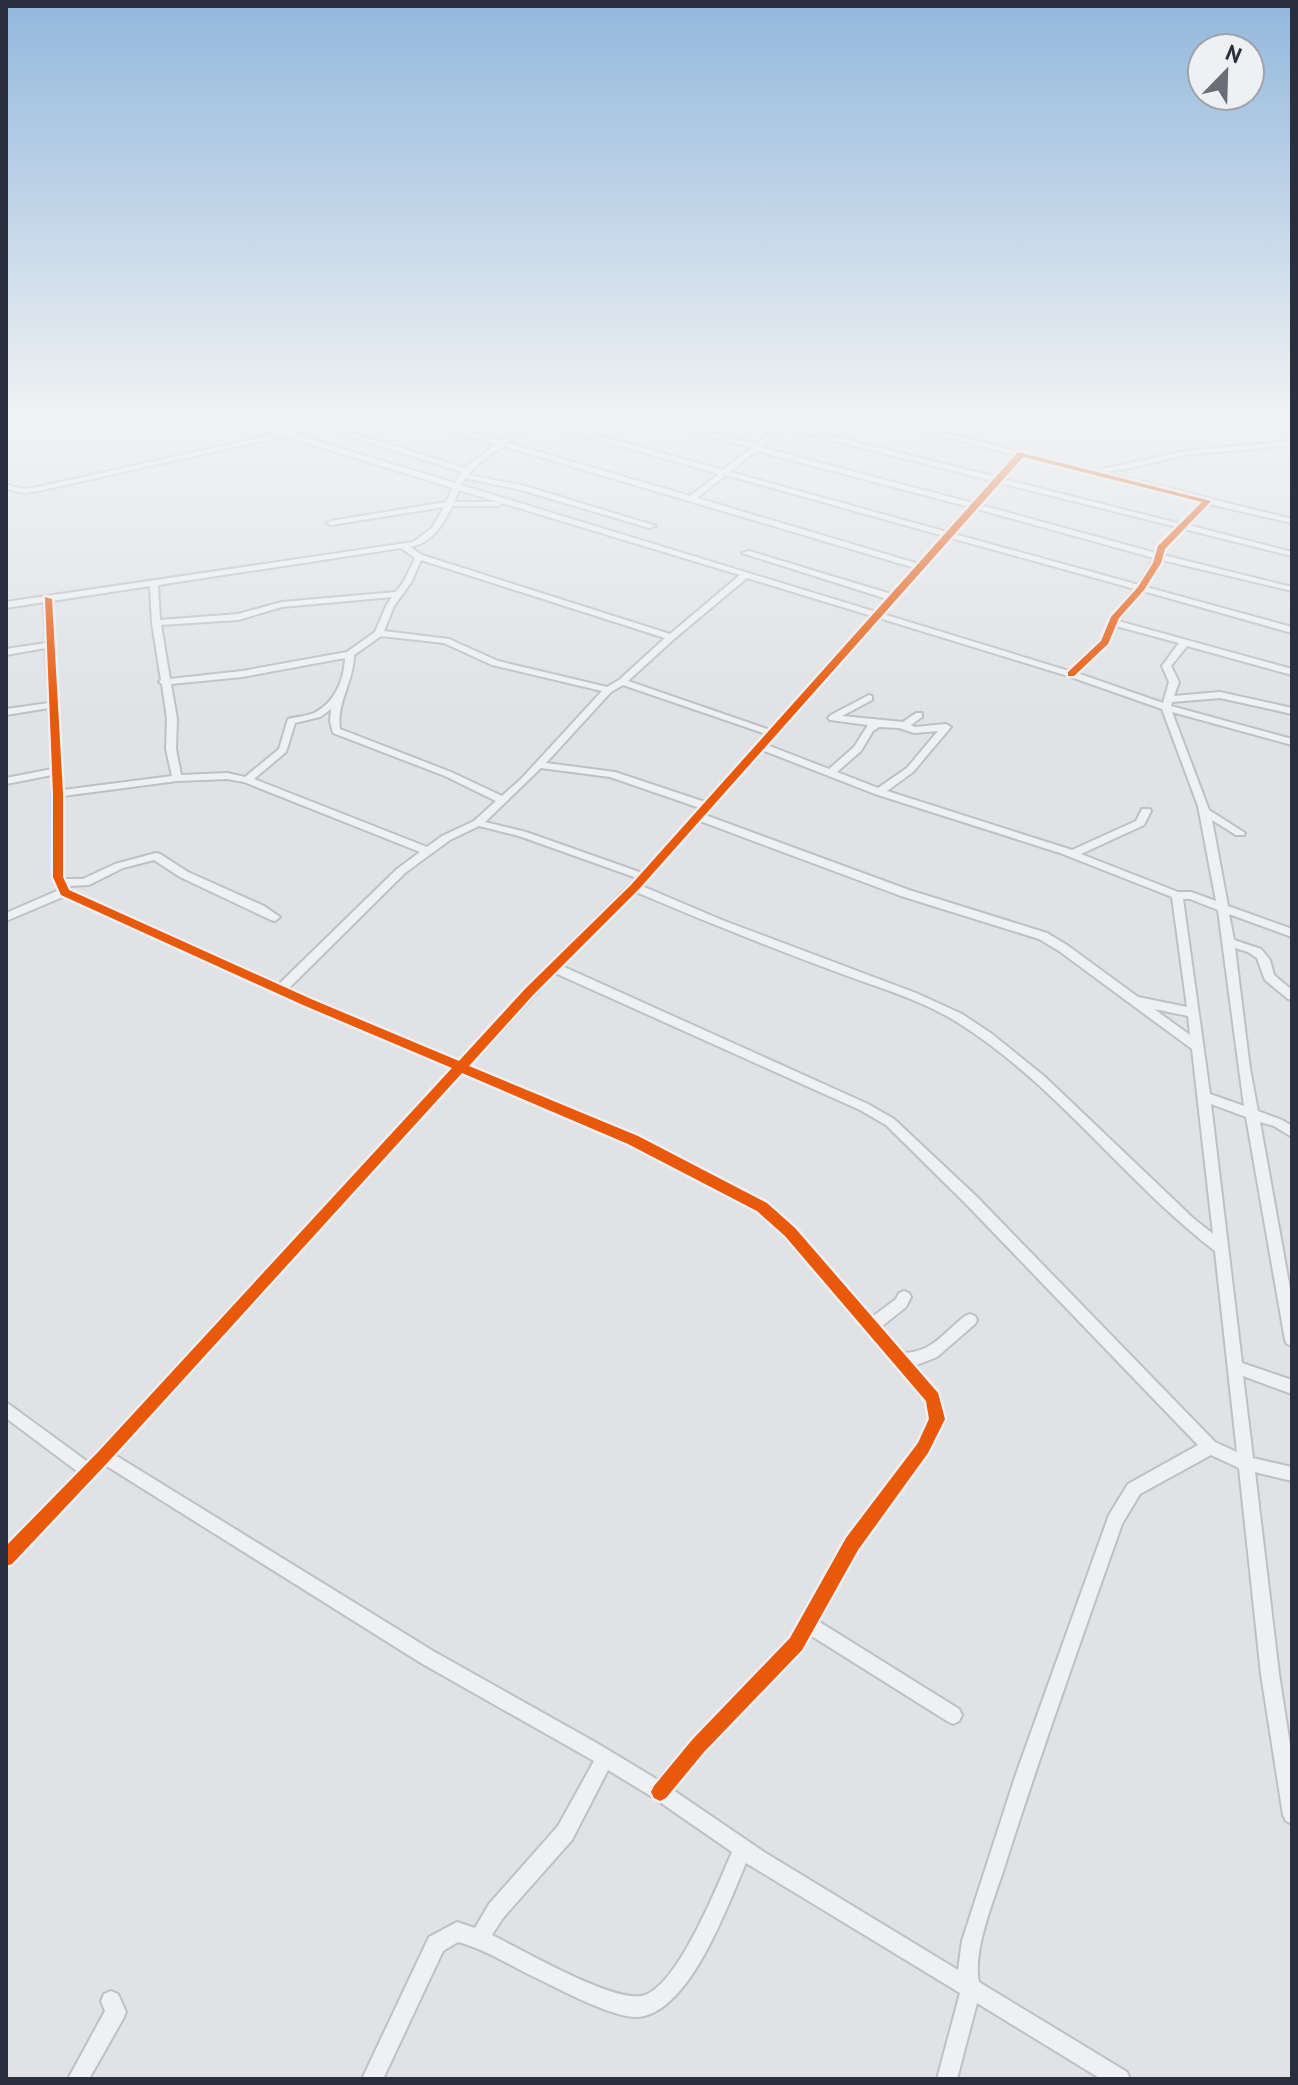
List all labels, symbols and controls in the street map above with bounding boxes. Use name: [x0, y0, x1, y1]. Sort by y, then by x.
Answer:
north arrow: [1186, 32, 1266, 112]
text: N: [1222, 38, 1246, 69]

